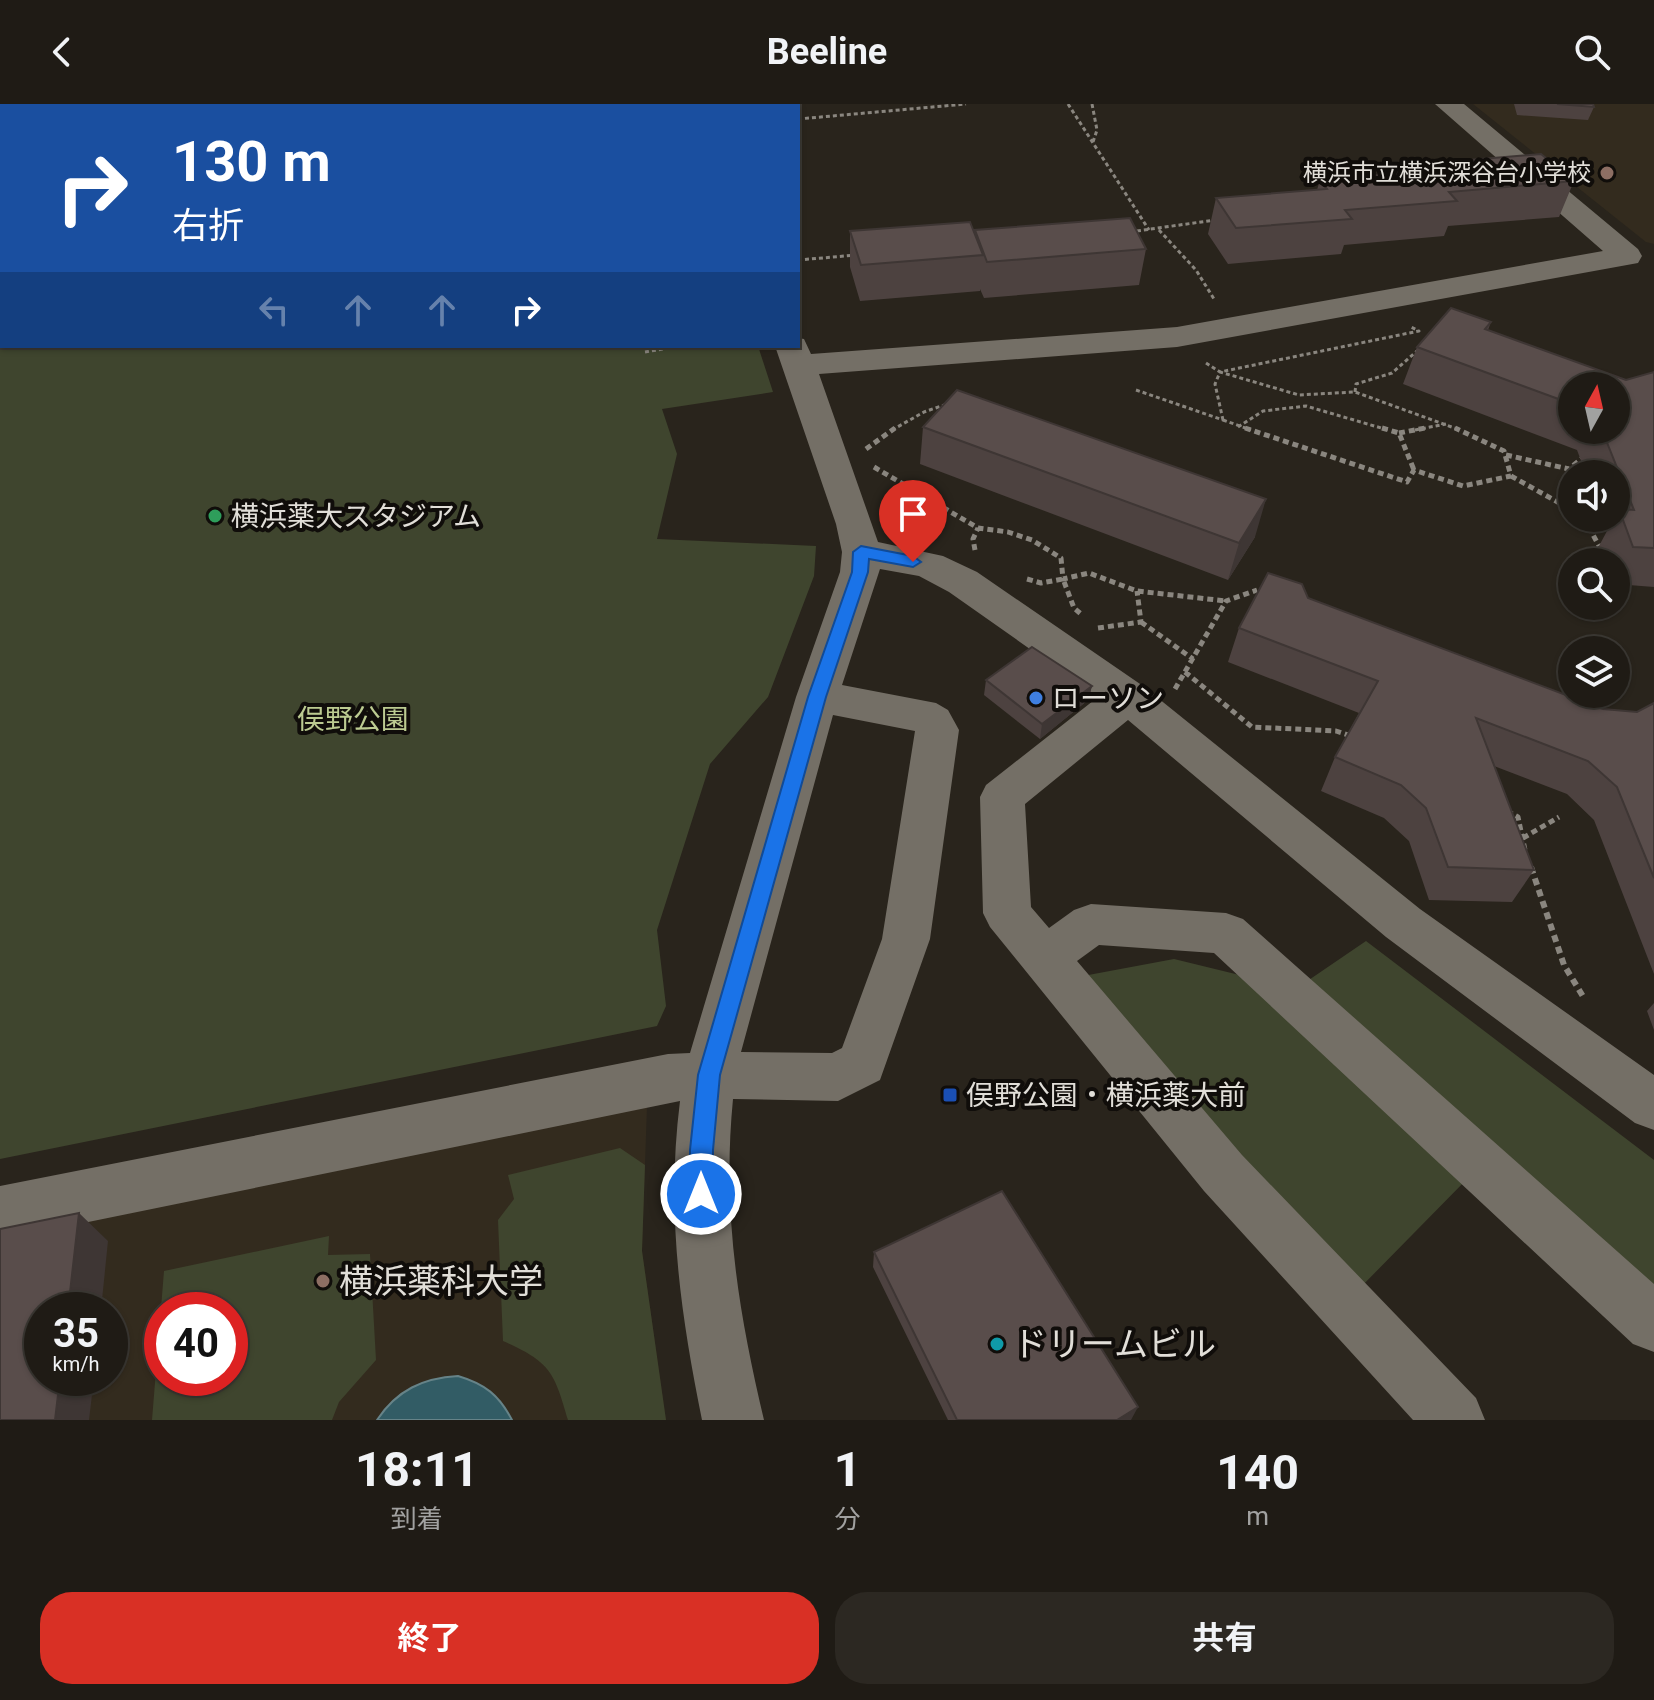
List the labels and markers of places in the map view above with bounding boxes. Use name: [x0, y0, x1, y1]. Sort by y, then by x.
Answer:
place label: 横浜市立横浜深谷台小学校: [1303, 159, 1591, 187]
marker: 横浜市立横浜深谷台小学校: [1598, 164, 1616, 182]
pin: [879, 480, 947, 562]
place label: 横浜薬大スタジアム: [231, 500, 481, 533]
marker: 横浜薬大スタジアム: [206, 507, 224, 525]
place label: ローソン: [1052, 682, 1164, 715]
marker: ローソン: [1027, 689, 1045, 707]
place label: 俣野公園・横浜薬大前: [966, 1079, 1246, 1112]
marker: 俣野公園・横浜薬大前: [941, 1086, 959, 1104]
place label: 横浜薬科大学: [339, 1261, 543, 1301]
marker: 横浜薬科大学: [314, 1272, 332, 1290]
place label: ドリームビル: [1013, 1324, 1216, 1364]
marker: ドリームビル: [988, 1335, 1006, 1353]

